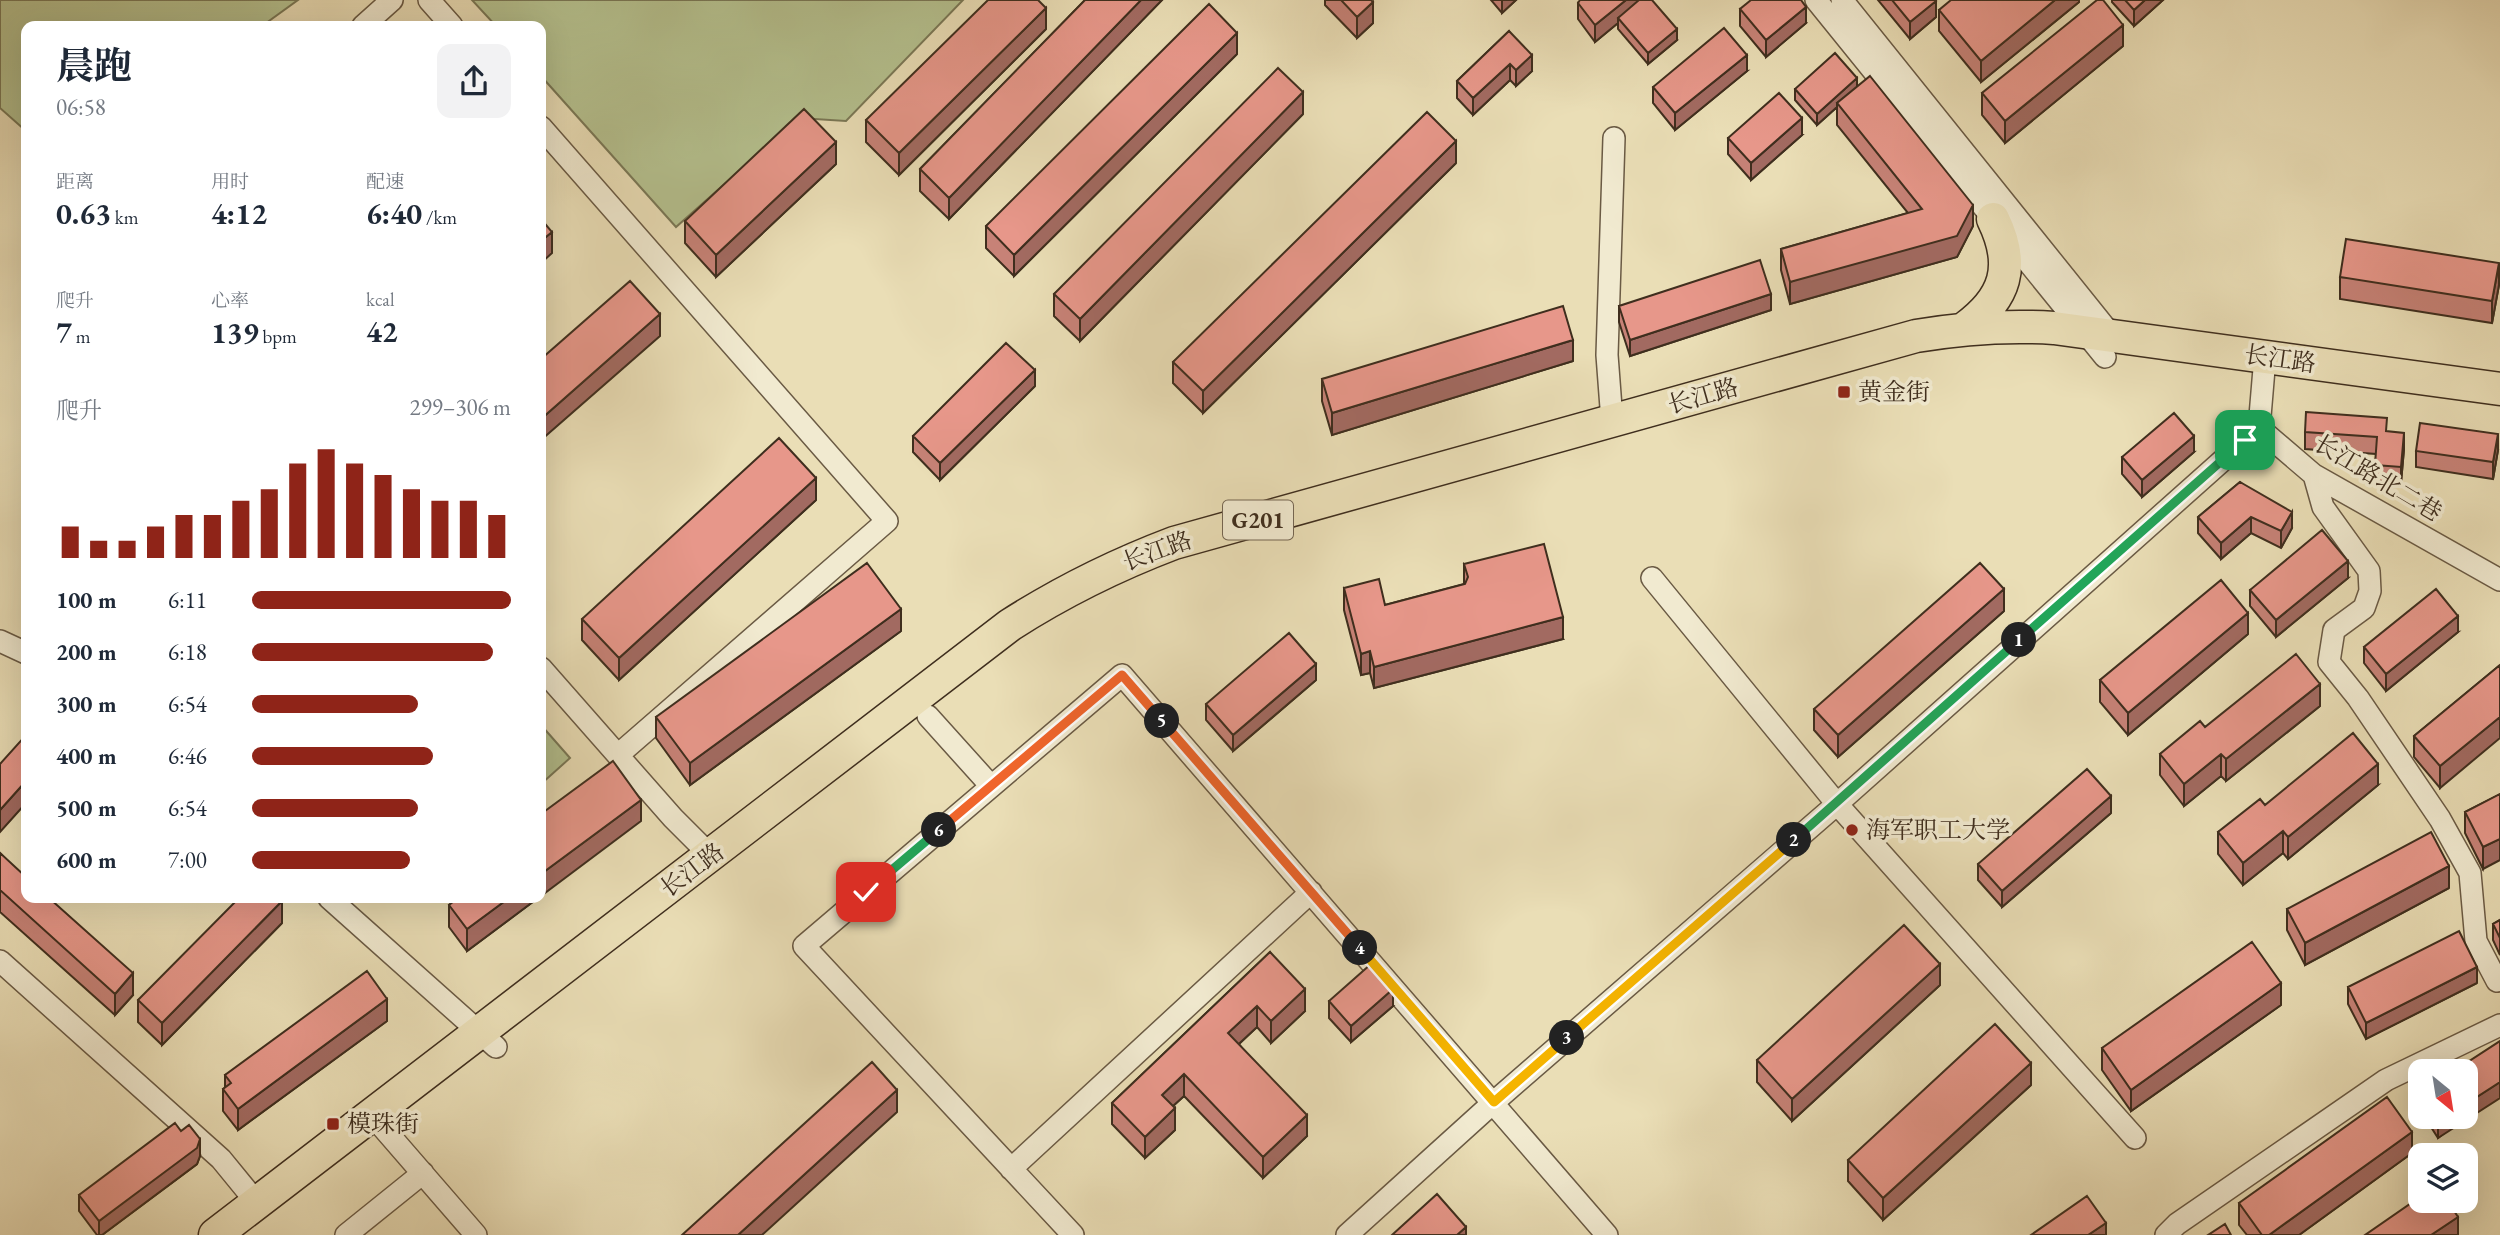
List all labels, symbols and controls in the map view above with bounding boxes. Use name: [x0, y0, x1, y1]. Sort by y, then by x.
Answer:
text: 晨跑: [56, 41, 132, 90]
button: share: [437, 44, 511, 118]
text: 06:58: [56, 92, 106, 122]
text: 距离: [56, 169, 94, 194]
text: 用时: [211, 169, 249, 194]
text: 配速: [366, 169, 404, 194]
text: 0.63: [56, 194, 111, 233]
text: 4:12: [211, 194, 267, 233]
text: 6:40: [366, 194, 422, 233]
text: km: [111, 205, 139, 230]
text: /km: [422, 205, 457, 230]
text: kcal: [366, 287, 395, 312]
text: 爬升: [56, 288, 94, 313]
text: 心率: [211, 288, 249, 313]
text: 42: [366, 312, 398, 351]
text: 7: [56, 313, 72, 352]
text: 139: [211, 313, 259, 352]
text: m: [72, 324, 90, 349]
text: bpm: [259, 324, 297, 349]
street label: 长江路: [2242, 338, 2318, 379]
street label: 长江路: [1664, 371, 1742, 420]
place label: 黄金街: [1858, 376, 1930, 407]
marker: 黄金街: [1836, 384, 1852, 400]
text: 299–306 m: [410, 392, 511, 422]
text: 爬升: [56, 395, 102, 425]
pin: [2215, 410, 2275, 470]
icon: arrive: [2226, 421, 2264, 459]
street label: 长江路北二巷: [2309, 427, 2448, 528]
road number: G201: [1223, 500, 1293, 540]
street label: 长江路: [1118, 524, 1196, 577]
text: 100 m: [56, 585, 117, 615]
text: 6:11: [168, 585, 207, 615]
pin: 1: [2002, 622, 2036, 658]
text: 1: [2013, 627, 2024, 652]
text: 200 m: [56, 637, 117, 667]
text: 6:18: [168, 637, 207, 667]
text: 300 m: [56, 689, 117, 719]
text: 6:54: [168, 689, 207, 719]
pin: 5: [1144, 704, 1180, 738]
text: 5: [1156, 708, 1167, 733]
text: 400 m: [56, 741, 117, 771]
text: 6:46: [168, 741, 207, 771]
text: 500 m: [56, 793, 117, 823]
text: 6:54: [168, 793, 207, 823]
pin: 6: [922, 812, 956, 848]
place label: 海军职工大学: [1866, 814, 2010, 845]
text: 6: [933, 817, 944, 842]
pin: 2: [1776, 822, 1812, 858]
marker: 海军职工大学: [1844, 822, 1860, 838]
text: 2: [1788, 827, 1799, 852]
street label: 长江路: [654, 836, 730, 904]
text: 600 m: [56, 845, 117, 875]
text: 7:00: [168, 845, 207, 875]
pin: [836, 862, 896, 922]
icon: check: [847, 873, 885, 911]
pin: 4: [1342, 930, 1378, 965]
text: 4: [1354, 935, 1365, 960]
pin: 3: [1550, 1020, 1584, 1056]
text: 3: [1561, 1025, 1572, 1050]
north arrow: [2408, 1059, 2478, 1129]
map controls: [2408, 1059, 2478, 1213]
place label: 模珠街: [347, 1108, 419, 1139]
marker: 模珠街: [325, 1116, 341, 1132]
button: layers: [2408, 1143, 2478, 1213]

